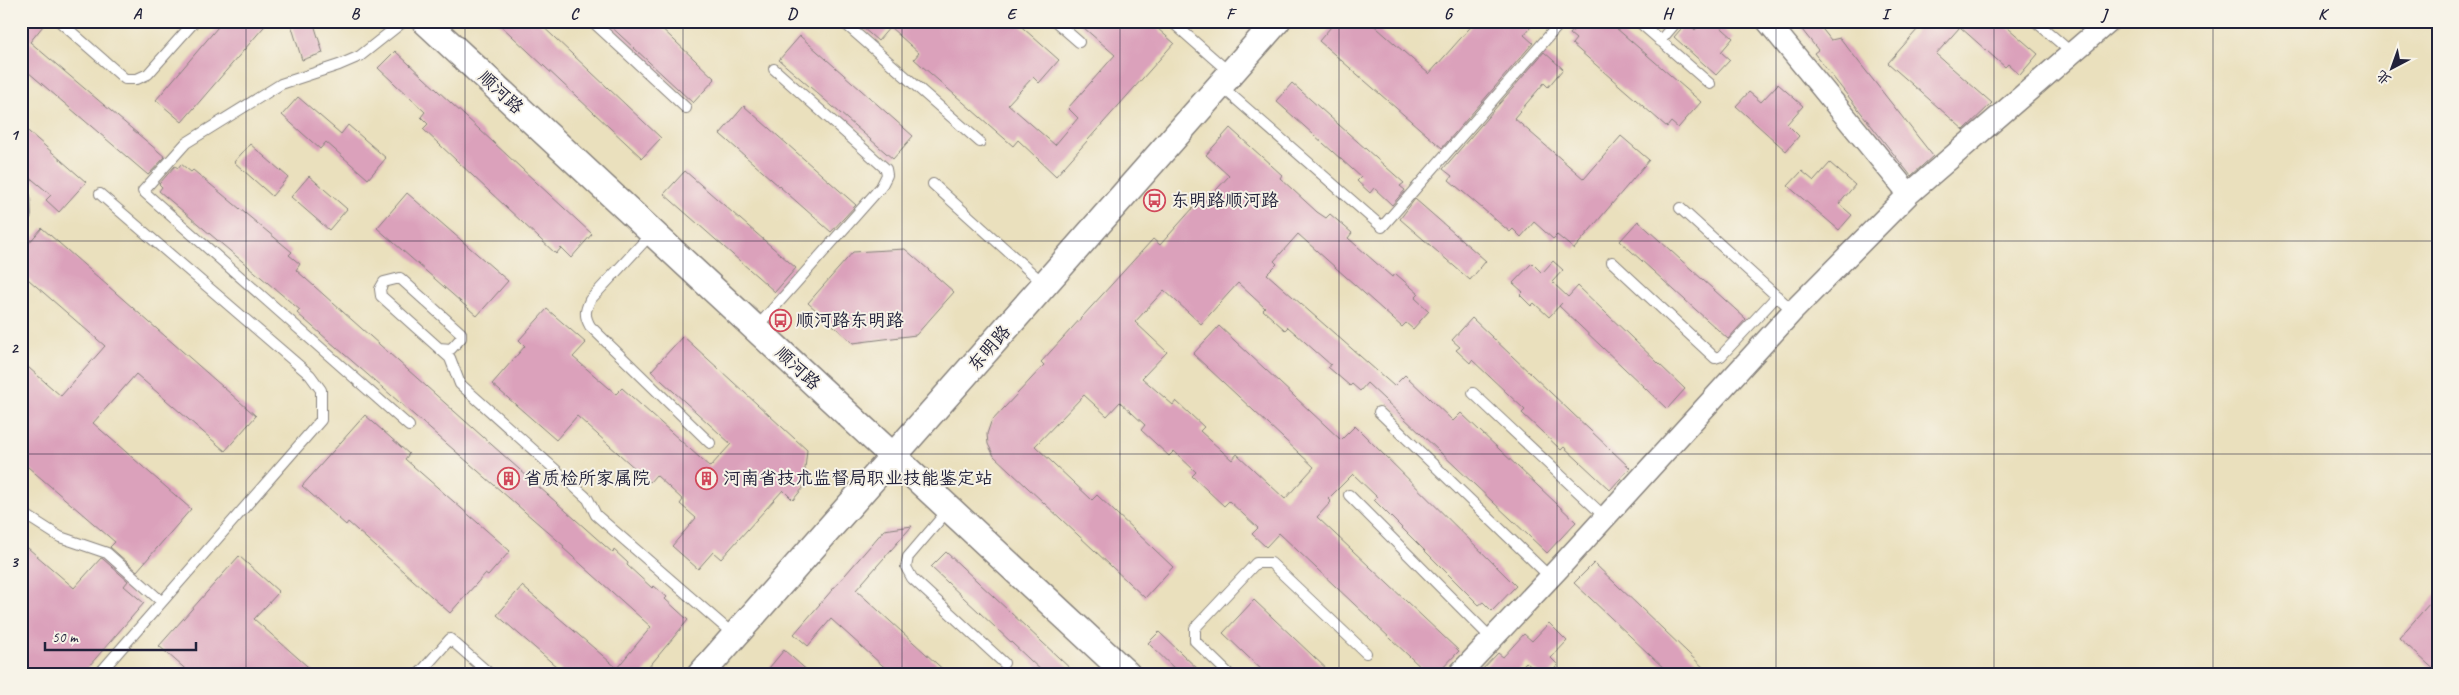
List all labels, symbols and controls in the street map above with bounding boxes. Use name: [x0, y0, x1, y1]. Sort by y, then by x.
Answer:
text: A: [133, 4, 143, 24]
text: B: [351, 4, 361, 24]
text: C: [570, 4, 580, 24]
text: D: [787, 4, 798, 24]
text: E: [1007, 4, 1018, 24]
text: F: [1226, 4, 1237, 24]
text: G: [1444, 4, 1454, 24]
text: H: [1662, 4, 1674, 24]
text: I: [1882, 4, 1892, 24]
text: J: [2100, 4, 2109, 24]
text: K: [2318, 4, 2330, 24]
north arrow: [2366, 42, 2416, 92]
street label: 顺河路: [474, 66, 528, 118]
text: 北: [2373, 66, 2395, 88]
text: 1: [10, 125, 19, 145]
bus stop icon: 东明路顺河路: [1143, 188, 1167, 212]
place label: 东明路顺河路: [1171, 189, 1279, 211]
bus stop icon: 顺河路东明路: [768, 308, 792, 332]
place label: 顺河路东明路: [796, 309, 904, 331]
street label: 东明路: [963, 320, 1015, 376]
text: 2: [10, 338, 19, 358]
street label: 顺河路: [771, 342, 825, 394]
building icon: 省质检所家属院: [496, 466, 520, 490]
building icon: 河南省技术监督局职业技能鉴定站: [695, 466, 719, 490]
place label: 省质检所家属院: [524, 467, 650, 489]
place label: 河南省技术监督局职业技能鉴定站: [723, 467, 993, 489]
text: 3: [10, 552, 19, 572]
scale bar: [45, 620, 196, 652]
text: 50 m: [52, 628, 79, 647]

